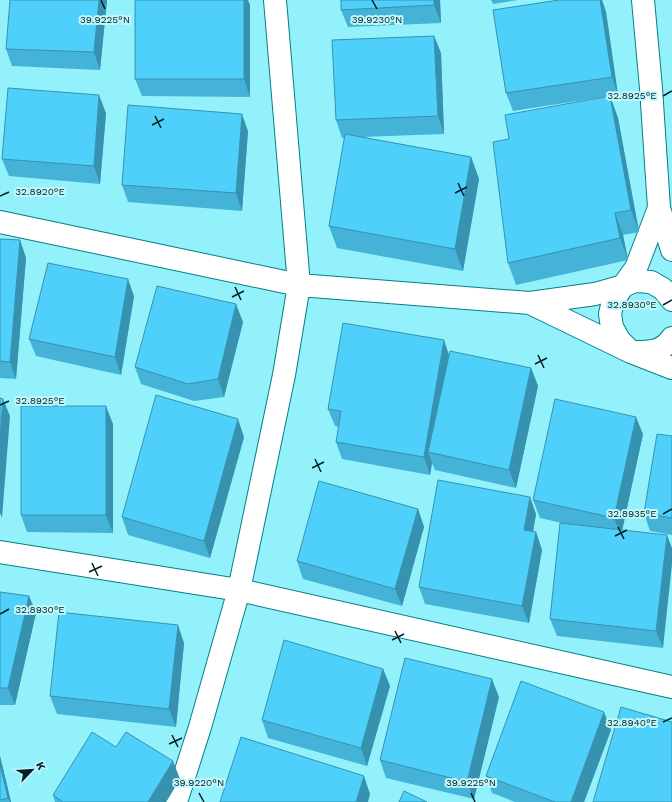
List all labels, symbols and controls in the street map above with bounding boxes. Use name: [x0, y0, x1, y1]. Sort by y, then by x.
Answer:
text: 39.9225°N: [80, 14, 130, 25]
text: 39.9230°N: [352, 14, 402, 25]
text: 32.8925°E: [607, 90, 657, 101]
text: 32.8920°E: [15, 186, 65, 197]
text: 32.8930°E: [607, 299, 657, 310]
text: 32.8925°E: [15, 395, 65, 406]
text: 32.8935°E: [607, 508, 657, 519]
text: 32.8930°E: [15, 604, 65, 615]
text: 32.8940°E: [607, 717, 657, 728]
north arrow: [12, 750, 52, 790]
text: K: [33, 760, 48, 773]
text: 39.9220°N: [174, 777, 224, 788]
text: 39.9225°N: [446, 777, 496, 788]

